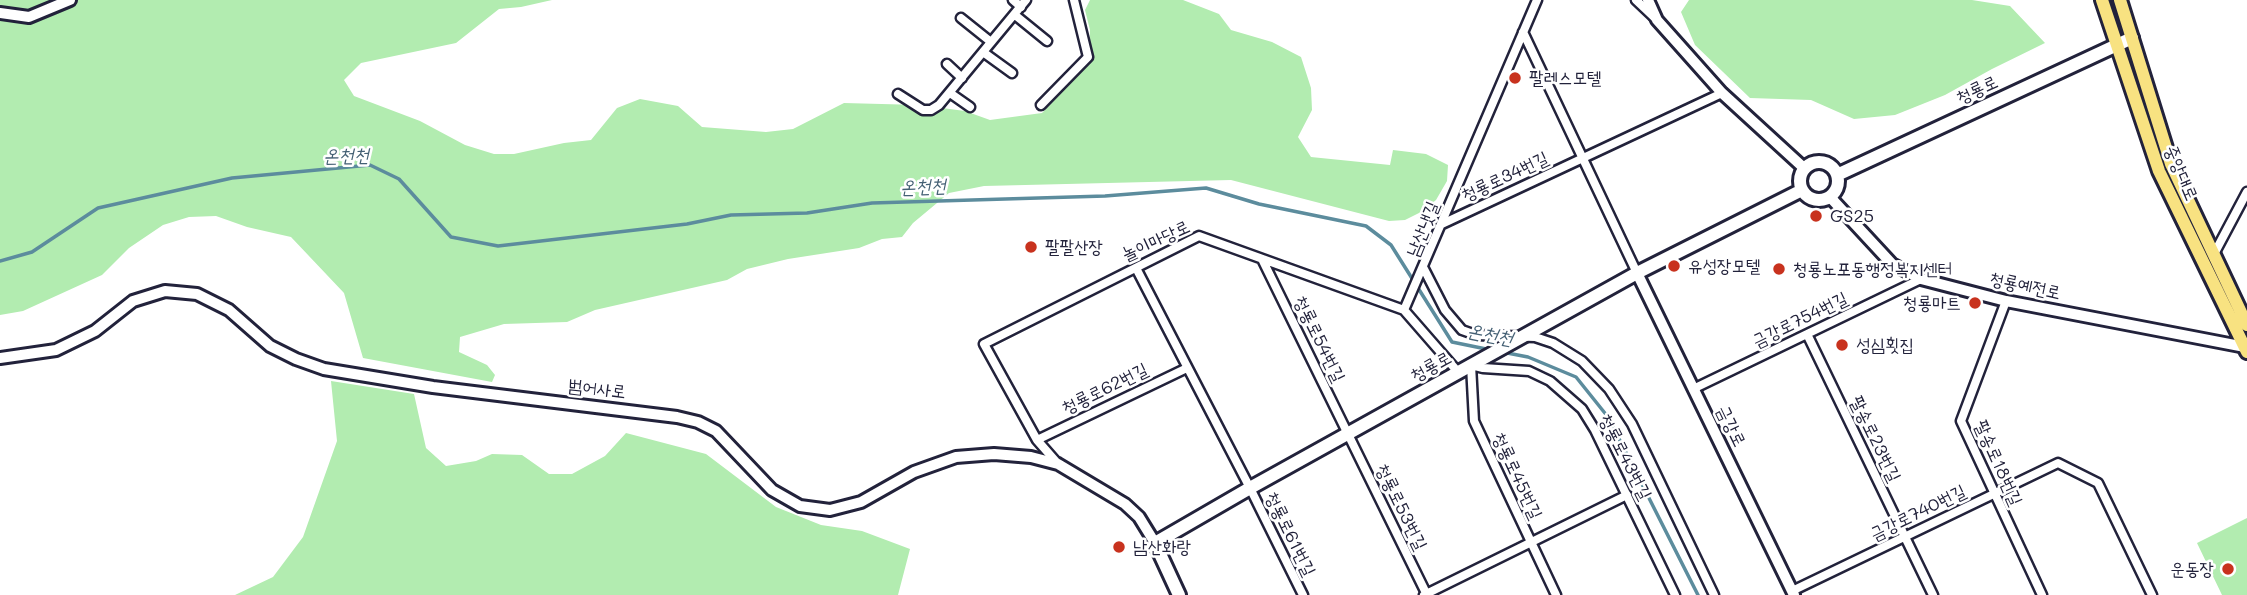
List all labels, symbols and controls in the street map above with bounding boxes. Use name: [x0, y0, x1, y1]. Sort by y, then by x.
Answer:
place label: 팔레스모텔: [1529, 67, 1601, 89]
marker: 팔레스모텔: [1507, 70, 1523, 86]
street label: 청룡로: [1953, 71, 2001, 109]
street label: 중앙대로: [2160, 142, 2202, 204]
water label: 온천천: [323, 144, 369, 168]
street label: 청룡로34번길: [1458, 147, 1552, 207]
water label: 온천천: [900, 175, 946, 199]
street label: 남산냇길: [1402, 198, 1444, 260]
place label: GS25: [1830, 205, 1874, 227]
marker: GS25: [1808, 208, 1824, 224]
street label: 놀이마당로: [1119, 216, 1193, 266]
place label: 팔팔산장: [1045, 236, 1103, 258]
marker: 팔팔산장: [1023, 239, 1039, 255]
place label: 유성장모텔: [1688, 255, 1760, 277]
marker: 유성장모텔: [1666, 258, 1682, 274]
place label: 청룡노포동행정복지센터: [1793, 258, 1952, 280]
marker: 청룡노포동행정복지센터: [1771, 261, 1787, 277]
street label: 청룡예전로: [1987, 268, 2063, 304]
street label: 금강로754번길: [1749, 288, 1851, 352]
street label: 청룡로54번길: [1289, 292, 1349, 386]
place label: 청룡마트: [1903, 292, 1961, 314]
marker: 청룡마트: [1967, 295, 1983, 311]
water label: 온천천: [1465, 319, 1515, 351]
place label: 성심횟집: [1856, 334, 1914, 356]
marker: 성심횟집: [1834, 337, 1850, 353]
street label: 청룡로: [1407, 347, 1455, 387]
street label: 청룡로62번길: [1058, 359, 1152, 419]
street label: 범어사로: [567, 375, 627, 403]
street label: 팔송로23번길: [1845, 392, 1905, 486]
street label: 금강로: [1712, 402, 1750, 450]
street label: 청룡로43번길: [1594, 410, 1656, 504]
street label: 팔송로18번길: [1970, 417, 2026, 509]
street label: 청룡로45번길: [1487, 429, 1547, 523]
street label: 청룡로53번길: [1371, 460, 1431, 554]
street label: 금강로740번길: [1866, 480, 1970, 546]
street label: 청룡로61번길: [1260, 488, 1320, 580]
place label: 남산화랑: [1133, 536, 1191, 558]
marker: 남산화랑: [1111, 539, 1127, 555]
place label: 운동장: [2171, 558, 2214, 580]
marker: 운동장: [2220, 561, 2236, 577]

